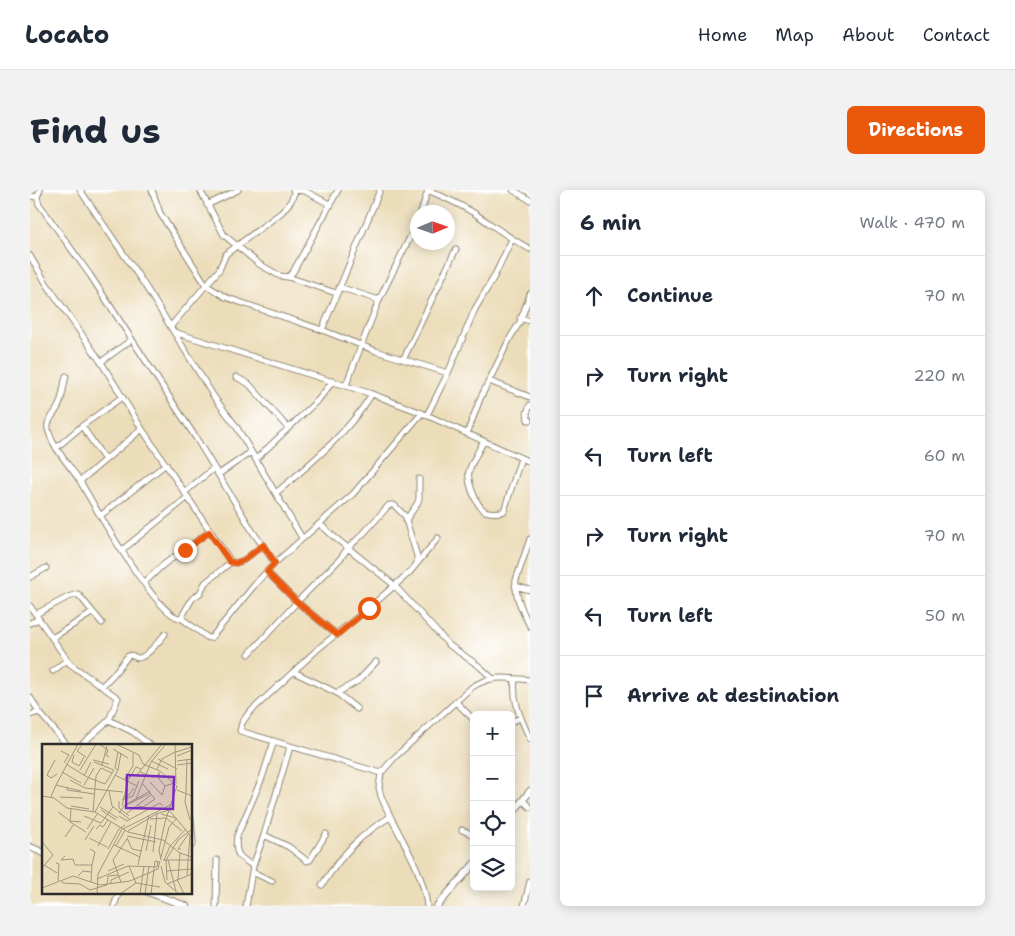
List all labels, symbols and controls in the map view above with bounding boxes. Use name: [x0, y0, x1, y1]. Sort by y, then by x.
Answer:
text: Locato: [25, 19, 109, 51]
text: Home: [698, 23, 747, 47]
text: Map: [775, 23, 814, 47]
text: About: [842, 23, 895, 47]
text: Contact: [923, 23, 990, 47]
button: Directions: [847, 106, 985, 154]
text: Find us: [30, 107, 161, 154]
north arrow: [410, 205, 455, 250]
text: 6 min: [580, 209, 641, 237]
text: Walk · 470 m: [860, 212, 965, 233]
icon: ahead: [580, 282, 608, 310]
text: Continue: [627, 283, 713, 308]
text: 70 m: [924, 285, 965, 306]
icon: right: [580, 362, 608, 390]
text: Turn right: [627, 363, 728, 388]
text: 220 m: [913, 365, 965, 386]
icon: left: [580, 442, 608, 470]
text: Turn left: [627, 443, 713, 468]
text: 60 m: [924, 445, 965, 466]
icon: right: [580, 522, 608, 550]
text: Turn right: [627, 523, 728, 548]
text: 70 m: [924, 525, 965, 546]
route end: [174, 539, 197, 562]
route start: [358, 597, 381, 620]
icon: left: [580, 602, 608, 630]
text: Turn left: [627, 603, 713, 628]
text: 50 m: [925, 605, 965, 626]
icon: arrive: [580, 682, 608, 710]
text: Arrive at destination: [627, 683, 839, 708]
map controls: [470, 711, 515, 891]
button: +: [470, 711, 515, 756]
inset map: [42, 744, 192, 894]
button: −: [470, 756, 515, 801]
button: locate: [470, 801, 515, 846]
button: layers: [470, 846, 515, 891]

